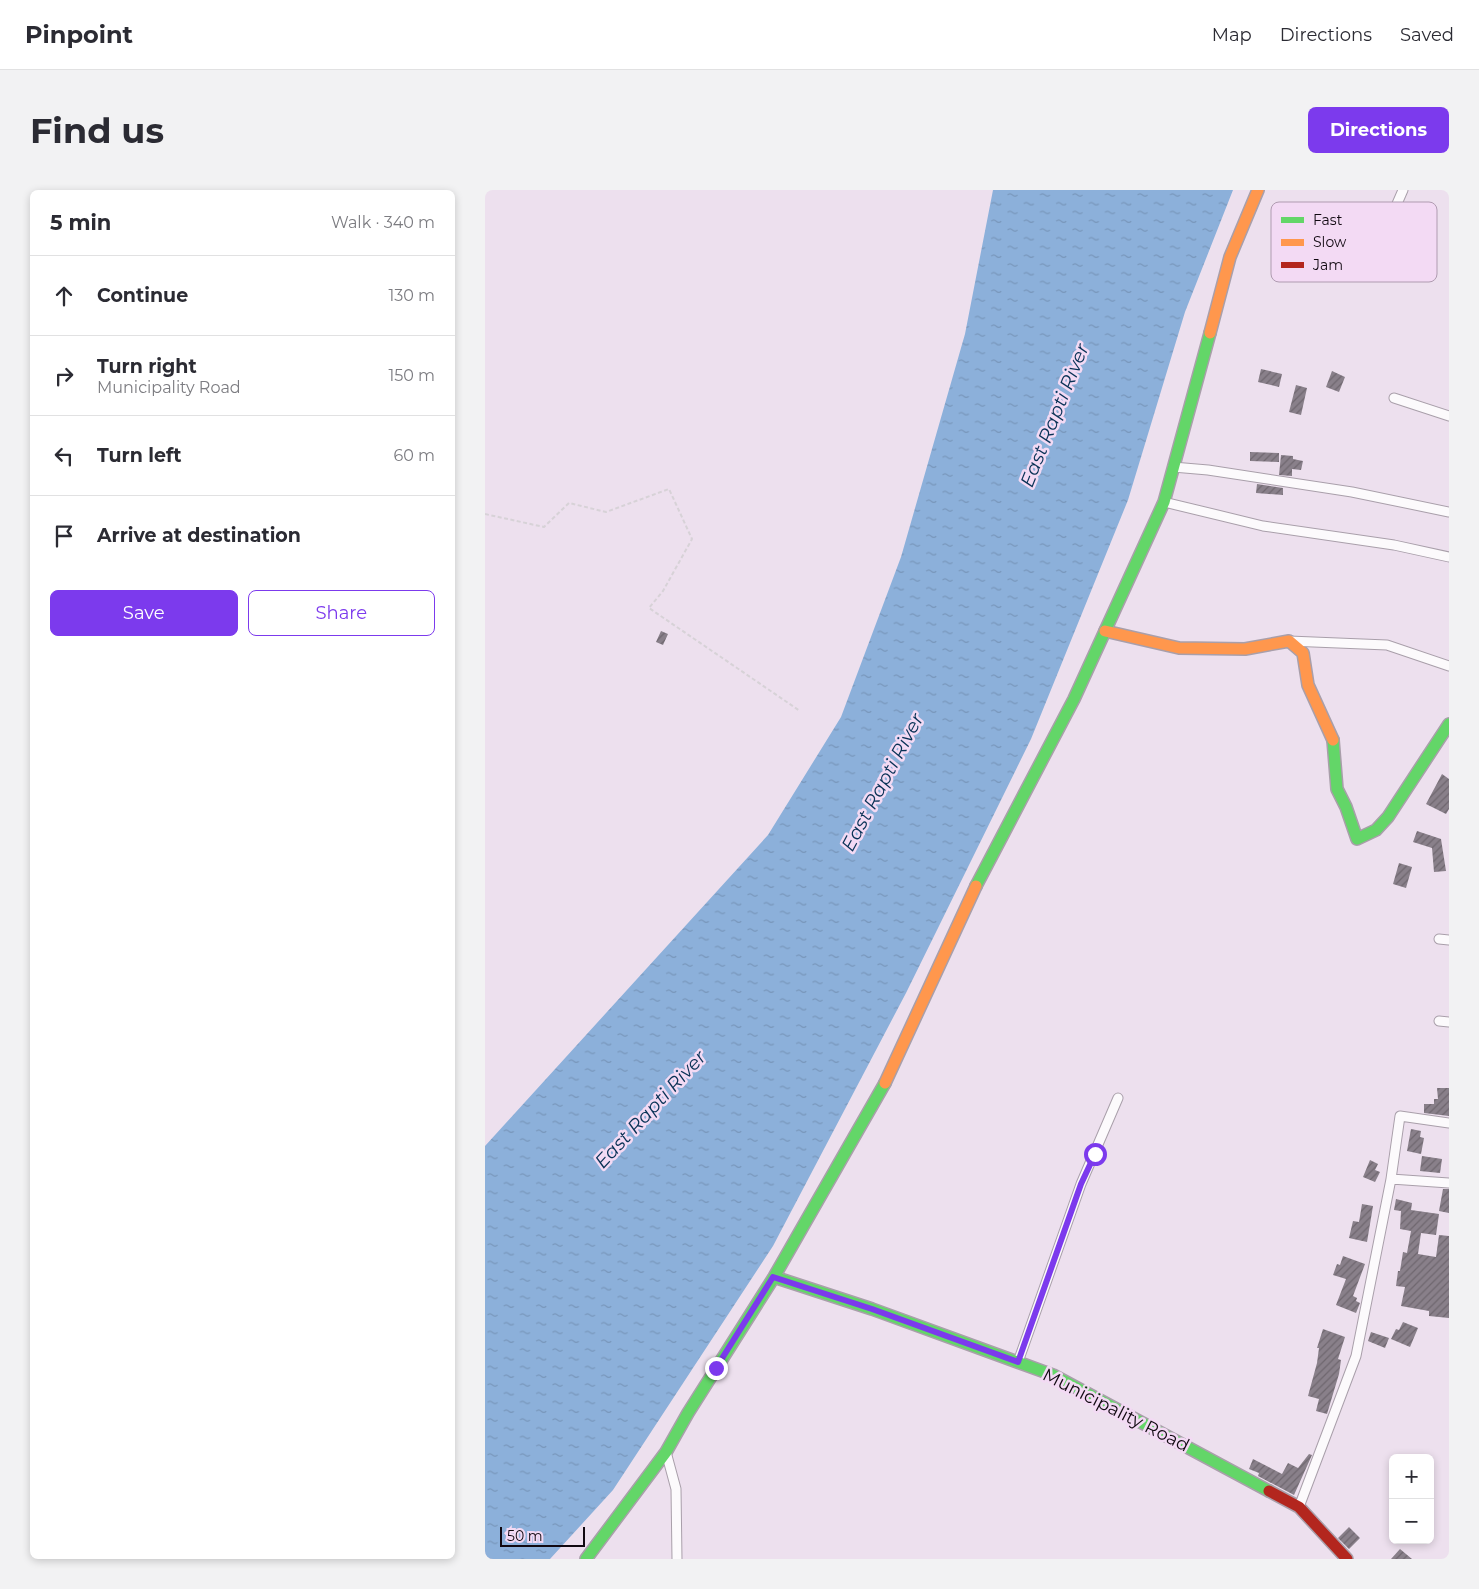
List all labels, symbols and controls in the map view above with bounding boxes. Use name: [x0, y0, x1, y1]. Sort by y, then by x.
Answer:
text: Pinpoint: [25, 20, 133, 49]
text: Map: [1212, 24, 1252, 46]
text: Directions: [1280, 24, 1372, 46]
text: Saved: [1400, 24, 1454, 46]
button: Directions: [1308, 107, 1449, 153]
text: Find us: [30, 109, 164, 152]
legend: [1271, 202, 1437, 282]
text: 5 min: [50, 210, 111, 235]
text: Fast: [1313, 211, 1343, 229]
text: Walk · 340 m: [331, 213, 435, 232]
text: Slow: [1313, 233, 1347, 251]
text: Jam: [1312, 256, 1343, 274]
icon: ahead: [50, 282, 78, 310]
text: Continue: [97, 284, 188, 307]
text: 130 m: [388, 286, 435, 305]
water label: East Rapti River: [1015, 340, 1094, 490]
text: Turn right: [97, 355, 197, 378]
icon: right: [50, 362, 78, 390]
text: 150 m: [388, 366, 435, 385]
text: Municipality Road: [97, 378, 241, 397]
icon: left: [50, 442, 78, 470]
text: Turn left: [97, 444, 182, 467]
text: 60 m: [393, 446, 435, 465]
icon: arrive: [50, 522, 78, 550]
text: Arrive at destination: [97, 524, 301, 547]
button: Save: [50, 590, 238, 636]
button: Share: [248, 590, 435, 636]
water label: East Rapti River: [836, 709, 929, 855]
water label: East Rapti River: [590, 1045, 711, 1173]
route start: [1084, 1143, 1107, 1166]
route end: [705, 1357, 728, 1380]
street label: Municipality Road: [1039, 1364, 1193, 1456]
map controls: [1389, 1454, 1434, 1544]
button: +: [1389, 1454, 1434, 1499]
button: −: [1389, 1499, 1434, 1544]
scale bar: [500, 1524, 585, 1547]
text: 50 m: [507, 1527, 543, 1545]

